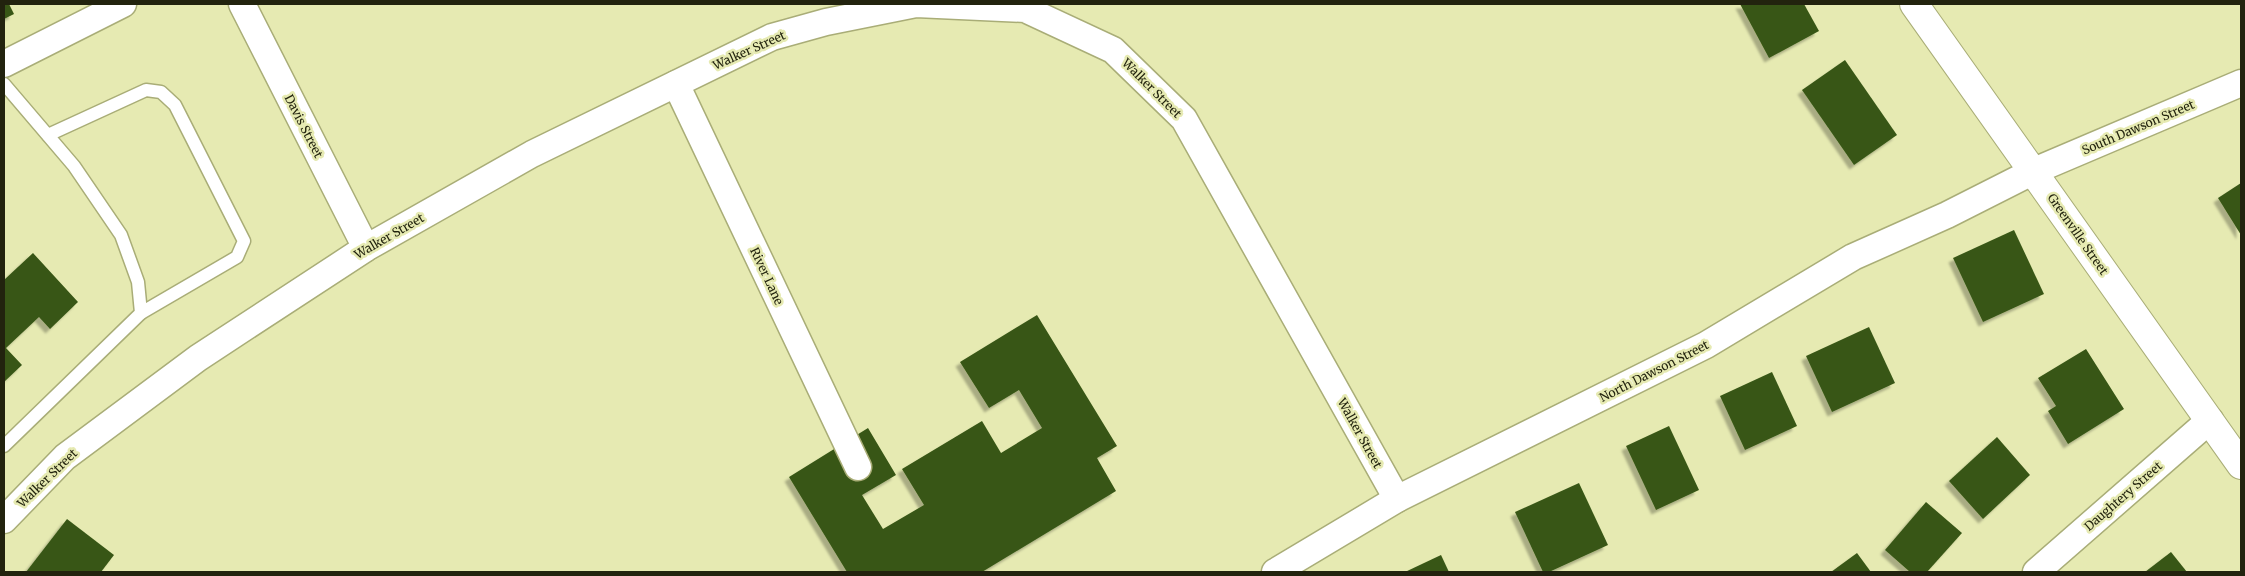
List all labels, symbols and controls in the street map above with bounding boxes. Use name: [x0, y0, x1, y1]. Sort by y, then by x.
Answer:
street label: Walker Street: [709, 27, 788, 73]
street label: Walker Street: [1118, 54, 1185, 121]
street label: Davis Street: [282, 92, 327, 160]
street label: South Dawson Street: [2080, 96, 2197, 157]
street label: Greenville Street: [2044, 191, 2112, 278]
street label: Walker Street: [351, 210, 427, 262]
street label: River Lane: [747, 245, 787, 307]
street label: North Dawson Street: [1597, 337, 1711, 405]
street label: Walker Street: [1334, 394, 1386, 471]
street label: Walker Street: [13, 445, 80, 511]
street label: Daughtery Street: [2081, 458, 2165, 534]

